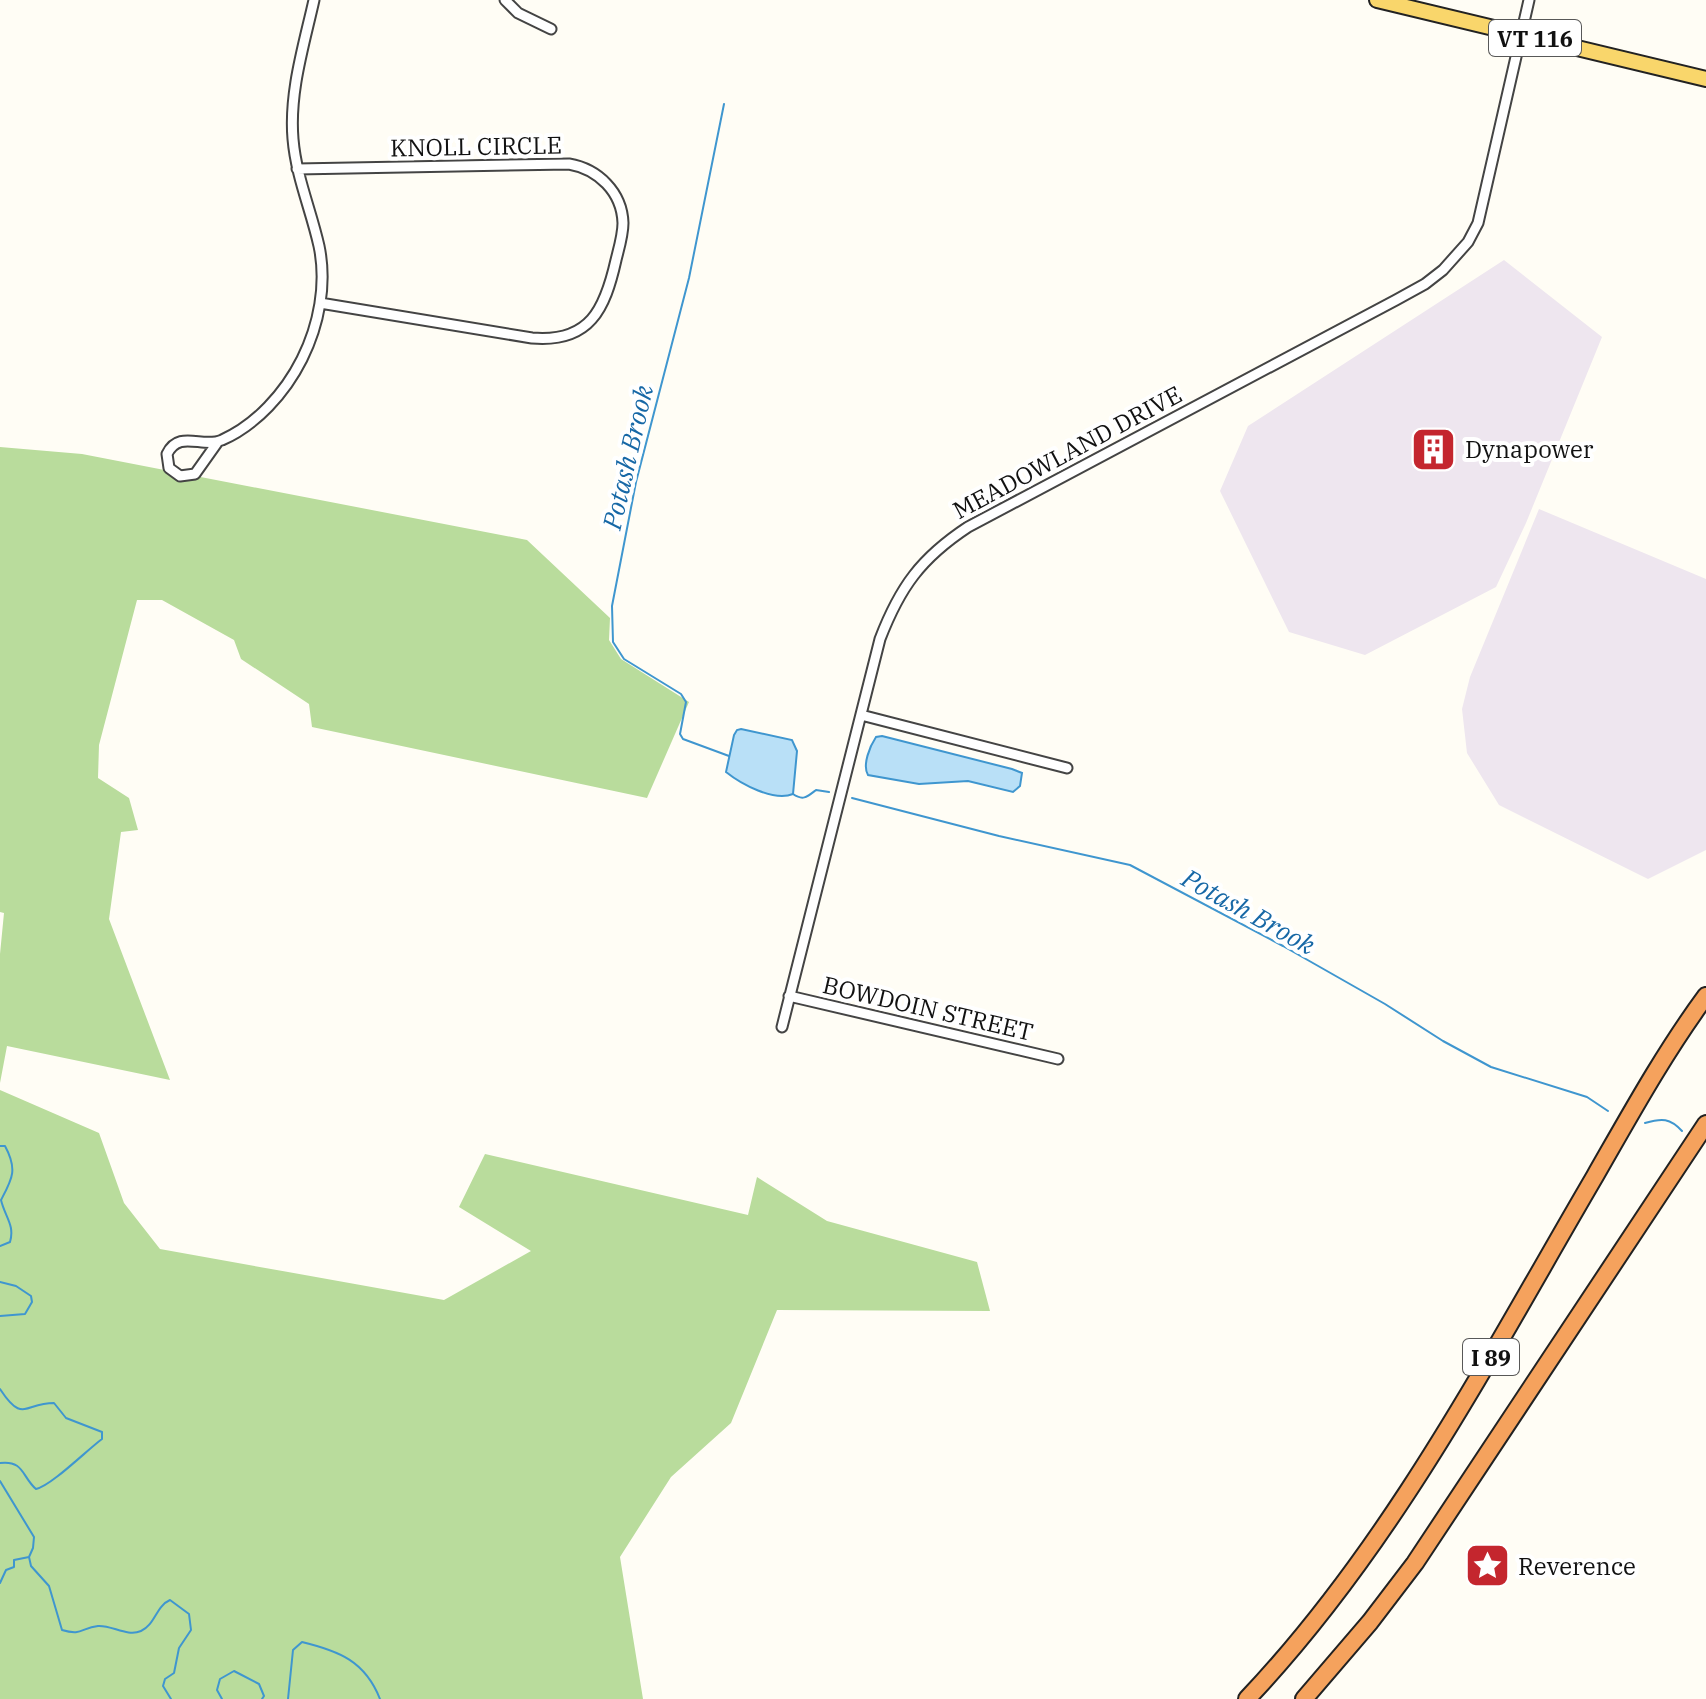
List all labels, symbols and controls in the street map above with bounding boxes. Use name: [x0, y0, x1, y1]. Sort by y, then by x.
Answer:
road number: VT 116: [1489, 20, 1581, 56]
street label: KNOLL CIRCLE: [390, 129, 562, 163]
street label: MEADOWLAND DRIVE: [947, 378, 1187, 526]
water label: Potash Brook: [594, 381, 660, 534]
building icon: Dynapower: [1410, 425, 1458, 473]
place label: Dynapower: [1465, 433, 1594, 465]
water label: Potash Brook: [1176, 860, 1322, 962]
street label: BOWDOIN STREET: [820, 968, 1036, 1048]
road number: I 89: [1463, 1339, 1519, 1375]
place icon: Reverence: [1463, 1542, 1511, 1590]
place label: Reverence: [1518, 1550, 1636, 1582]

